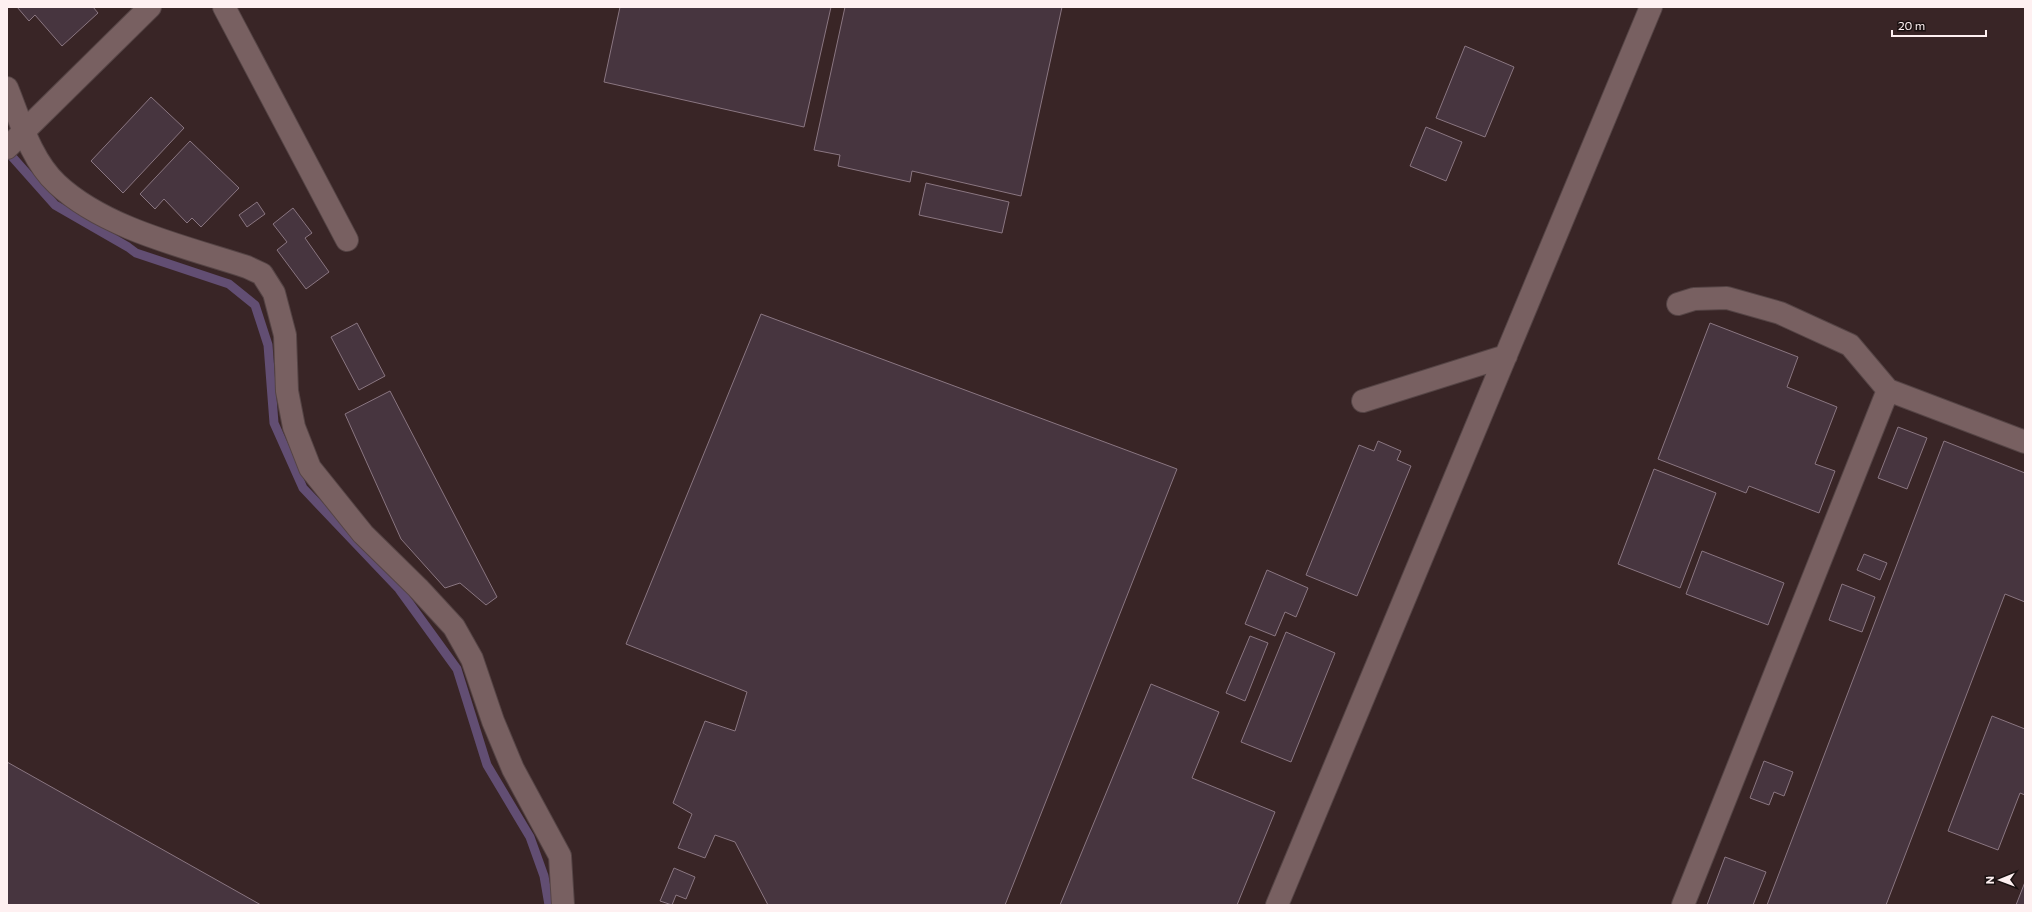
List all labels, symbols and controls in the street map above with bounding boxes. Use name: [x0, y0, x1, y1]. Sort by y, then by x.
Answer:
scale bar: [1892, 12, 1986, 38]
text: 20 m: [1898, 18, 1925, 32]
north arrow: [1980, 860, 2020, 900]
text: N: [1983, 876, 1996, 884]

